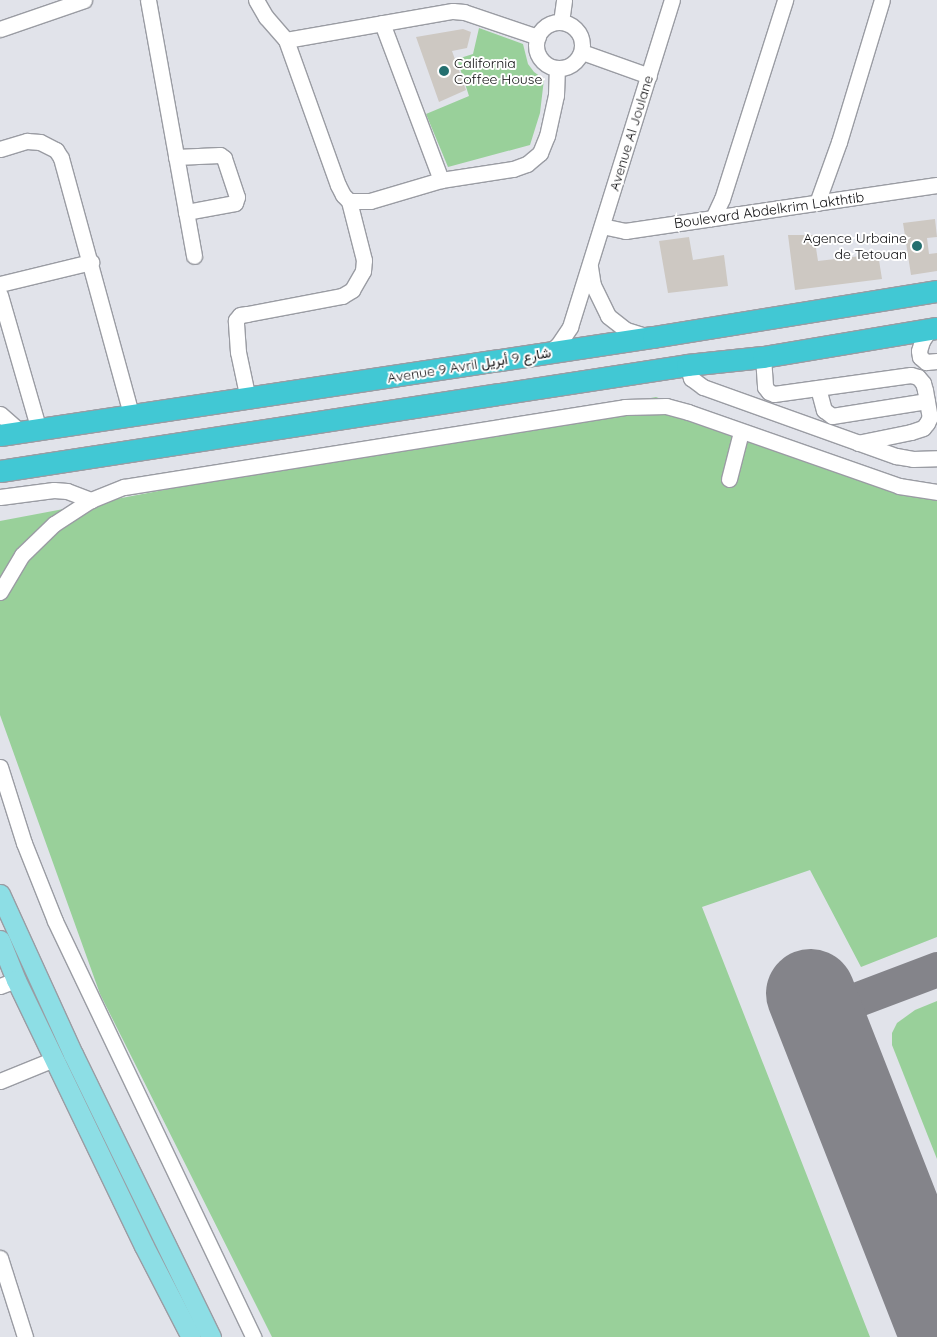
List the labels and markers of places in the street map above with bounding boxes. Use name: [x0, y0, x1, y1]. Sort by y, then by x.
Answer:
place label: California Coffee House: [454, 55, 542, 88]
marker: California Coffee House: [438, 65, 450, 77]
place label: Agence Urbaine de Tetouan: [803, 230, 907, 262]
marker: Agence Urbaine de Tetouan: [911, 240, 923, 252]

